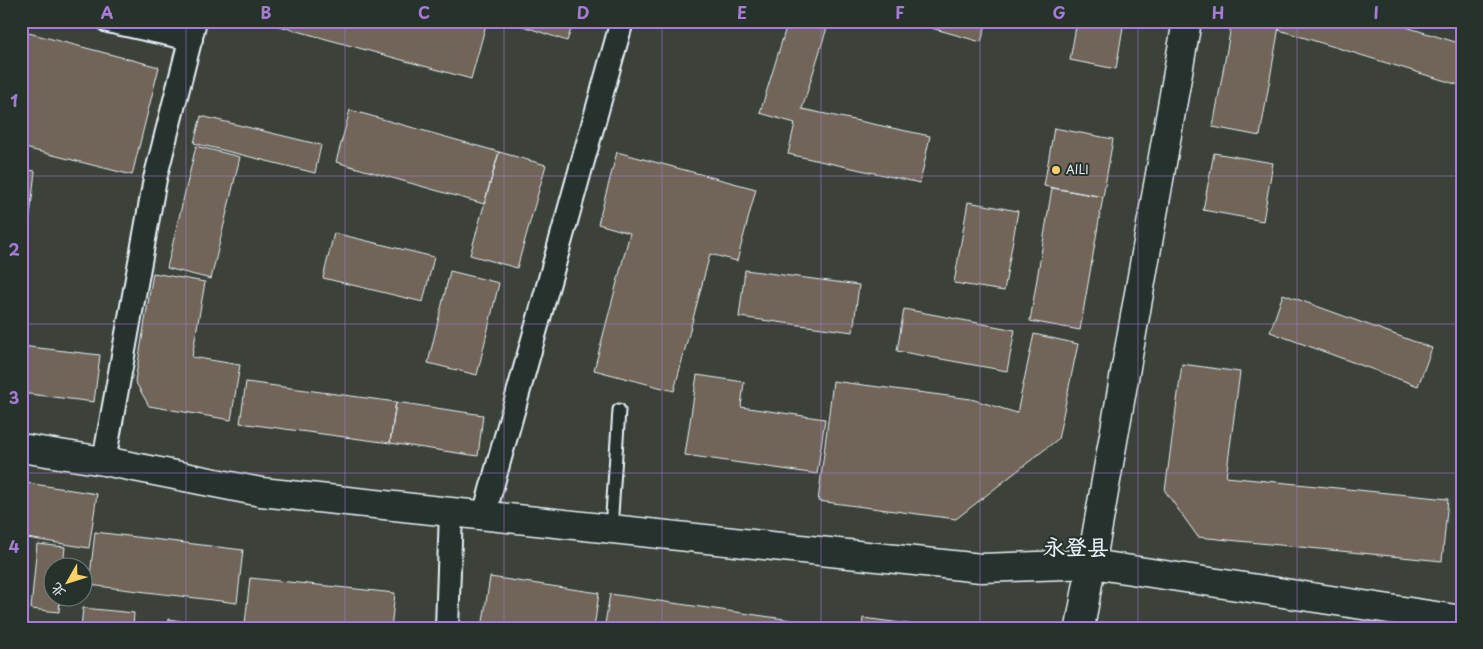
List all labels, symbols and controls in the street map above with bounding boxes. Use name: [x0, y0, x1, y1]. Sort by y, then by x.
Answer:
text: A: [101, 0, 114, 24]
text: B: [261, 0, 272, 24]
text: C: [418, 0, 430, 24]
text: D: [577, 0, 589, 24]
text: E: [737, 0, 747, 24]
text: F: [895, 0, 905, 24]
text: G: [1052, 0, 1066, 24]
text: H: [1212, 0, 1224, 24]
text: I: [1373, 0, 1379, 24]
text: 1: [10, 88, 18, 112]
place label: AILI: [1066, 160, 1089, 178]
marker: AILI: [1050, 164, 1062, 176]
text: 2: [8, 237, 20, 261]
text: 3: [9, 385, 19, 409]
district label: 永登县: [1043, 529, 1109, 562]
text: 4: [9, 534, 20, 558]
north arrow: [42, 556, 92, 606]
text: 北: [45, 578, 70, 603]

